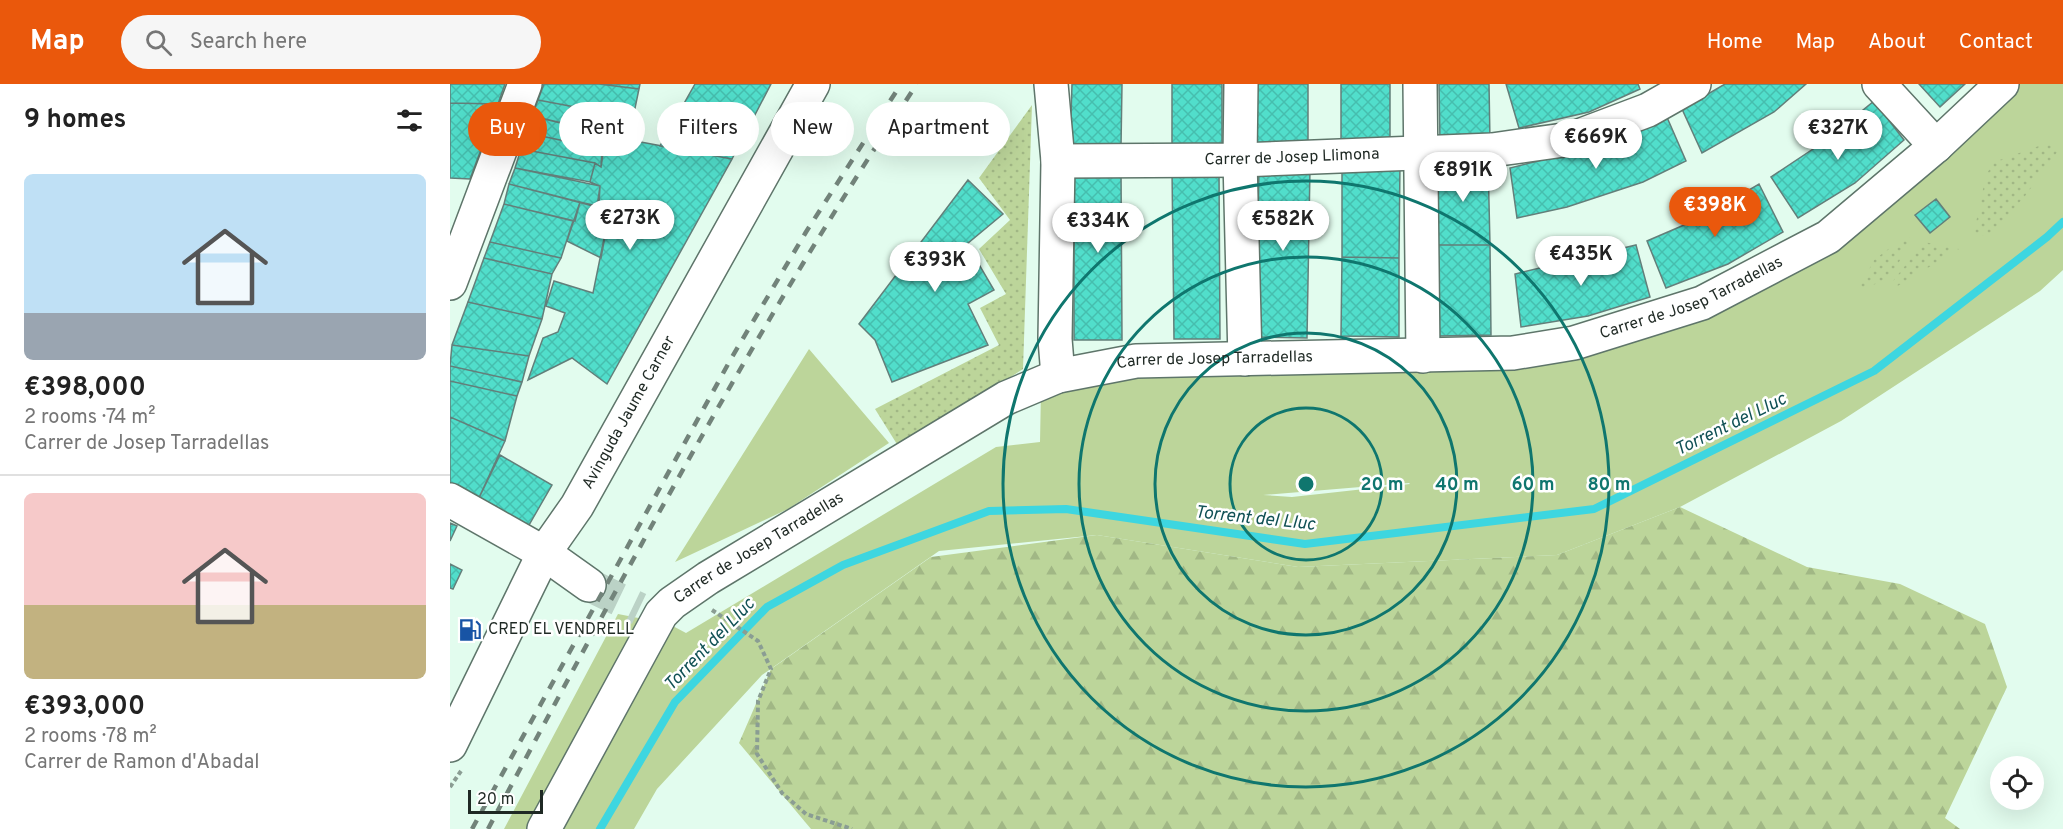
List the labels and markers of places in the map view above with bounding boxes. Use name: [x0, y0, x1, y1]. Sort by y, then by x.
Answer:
pin: €327K: [1796, 110, 1880, 161]
pin: €669K: [1554, 119, 1638, 170]
pin: €891K: [1421, 152, 1505, 203]
pin: €398K: [1673, 187, 1757, 238]
pin: €273K: [588, 200, 672, 251]
pin: €582K: [1241, 201, 1325, 252]
pin: €334K: [1056, 203, 1140, 254]
pin: €435K: [1539, 236, 1623, 287]
pin: €393K: [893, 242, 977, 293]
centre of rings: [1296, 474, 1316, 494]
fuel station icon: CRED EL VENDRELL: [457, 617, 483, 643]
place label: CRED EL VENDRELL: [488, 620, 634, 640]

